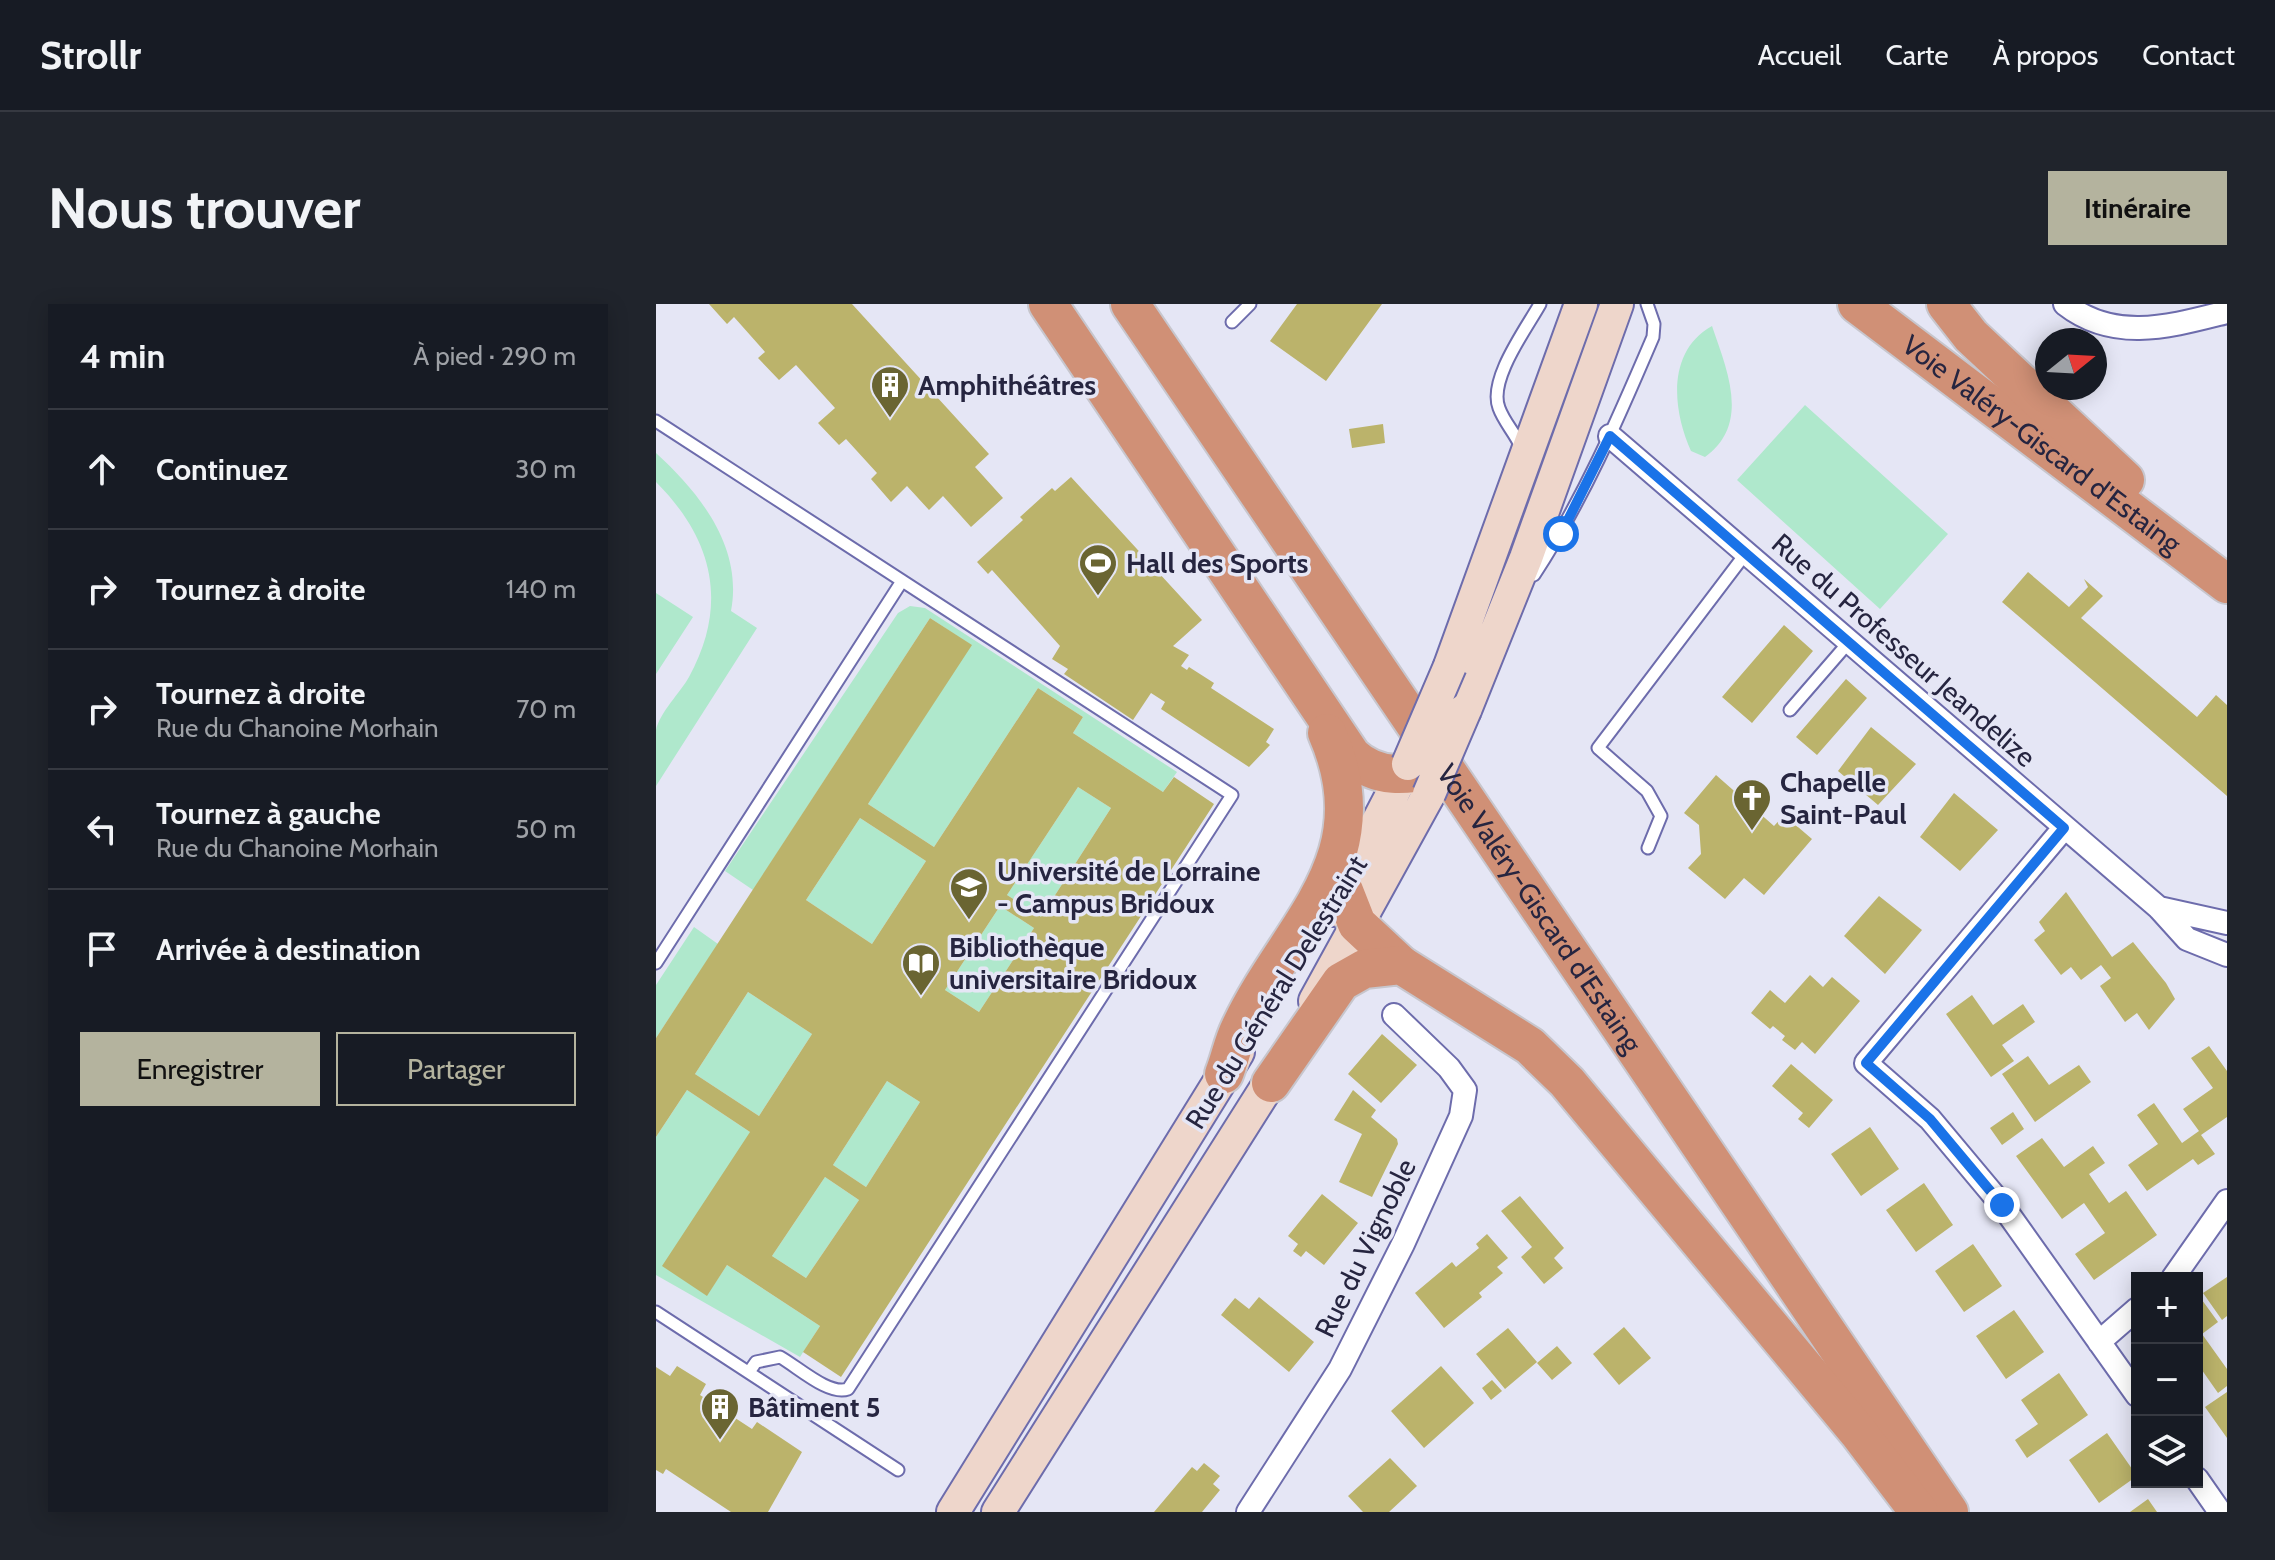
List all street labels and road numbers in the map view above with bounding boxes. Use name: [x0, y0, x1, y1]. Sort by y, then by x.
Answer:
street label: Voie Valéry-Giscard d'Estaing: [1896, 328, 2189, 561]
street label: Rue du Professeur Jeandelize: [1765, 526, 2043, 774]
street label: Voie Valéry-Giscard d'Estaing: [1430, 758, 1650, 1060]
street label: Rue du Général Delestraint: [1178, 849, 1374, 1135]
street label: Rue du Vignoble: [1307, 1153, 1423, 1343]

